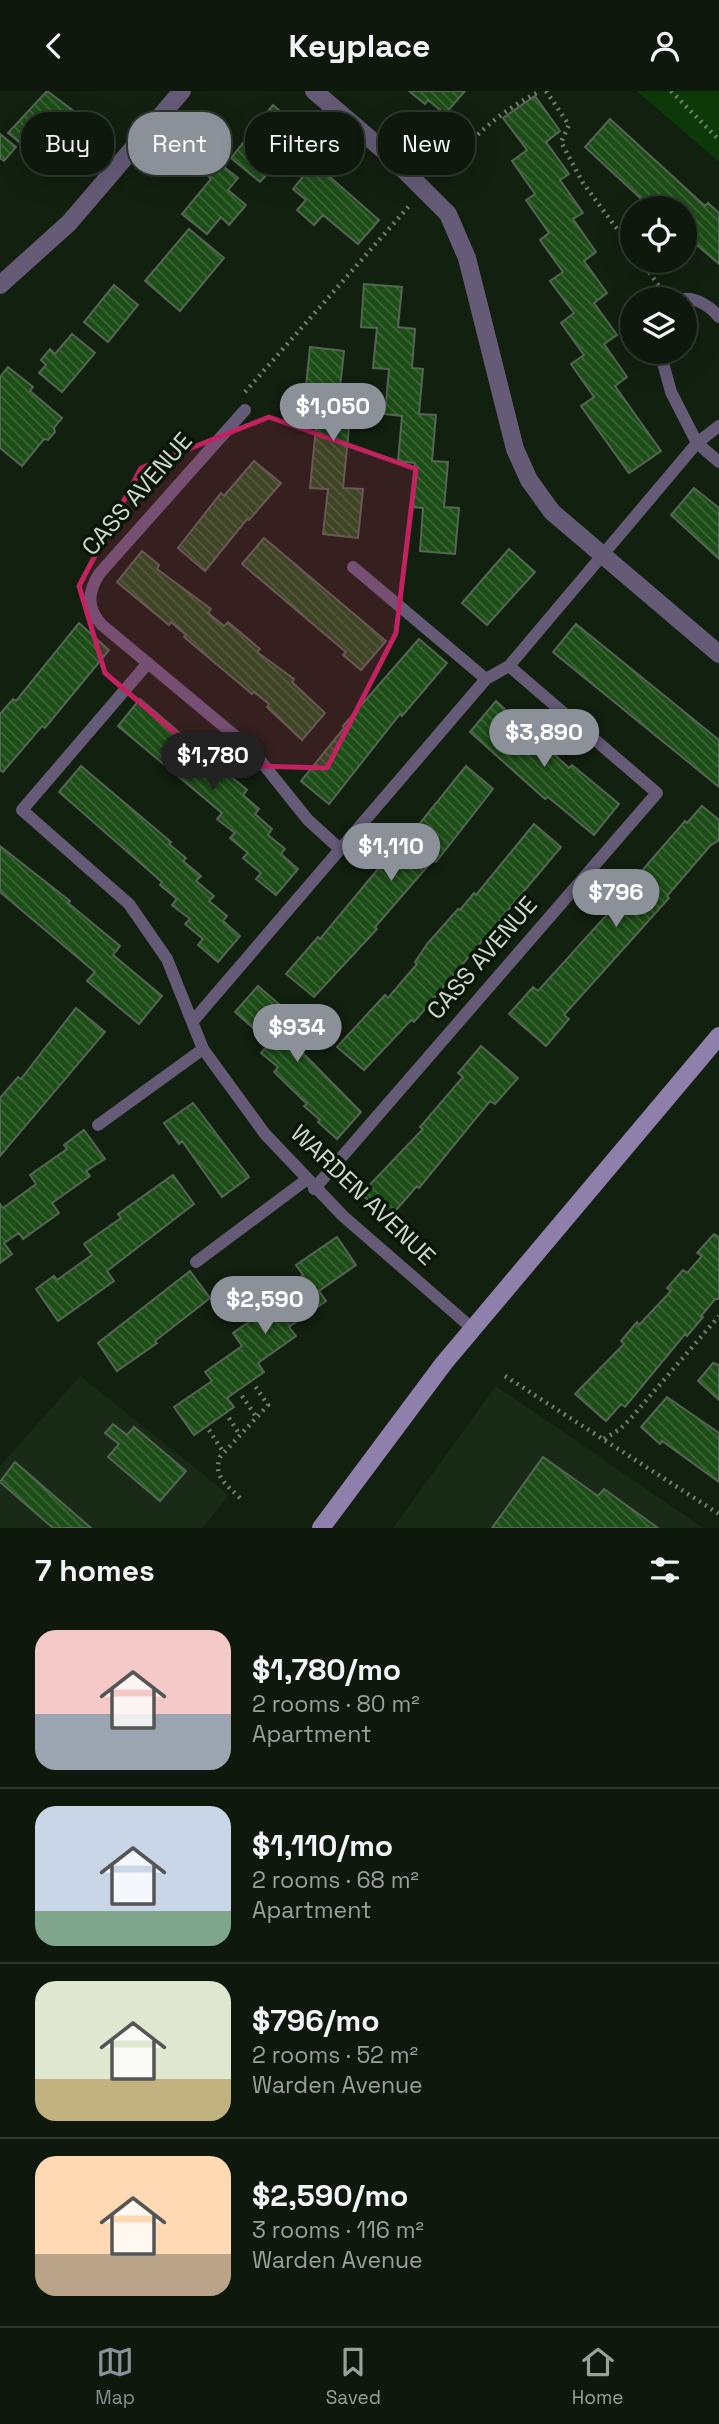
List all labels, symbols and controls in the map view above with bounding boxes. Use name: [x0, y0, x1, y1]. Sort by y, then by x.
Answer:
text: Keyplace: [288, 26, 431, 66]
icon: back: [35, 27, 73, 65]
icon: person: [646, 27, 684, 65]
chip: Buy: [21, 112, 114, 175]
chip: Rent: [128, 112, 231, 175]
chip: Filters: [245, 112, 364, 175]
chip: New: [378, 112, 475, 175]
map controls: [620, 196, 697, 364]
button: locate: [620, 196, 697, 273]
button: layers: [620, 287, 697, 364]
pin: $1,050: [276, 383, 390, 443]
text: $1,050: [296, 391, 370, 421]
street label: CASS AVENUE: [75, 426, 199, 562]
pin: $3,890: [487, 709, 601, 769]
text: $3,890: [505, 717, 583, 747]
pin: $1,780: [156, 733, 270, 792]
text: $1,780: [177, 740, 249, 770]
pin: $1,110: [334, 823, 448, 883]
text: $1,110: [358, 831, 424, 861]
pin: $796: [575, 869, 657, 929]
text: $796: [588, 877, 644, 907]
street label: CASS AVENUE: [420, 890, 544, 1026]
pin: $934: [256, 1005, 338, 1064]
text: $934: [269, 1012, 325, 1042]
street label: WARDEN AVENUE: [284, 1118, 442, 1272]
pin: $2,590: [208, 1277, 322, 1336]
text: $2,590: [226, 1284, 304, 1314]
text: 7 homes: [35, 1551, 155, 1590]
icon: filters: [646, 1551, 684, 1589]
text: $1,780/mo: [252, 1650, 401, 1689]
icon: home: [91, 1658, 175, 1742]
text: 2 rooms · 80 m²: [252, 1689, 420, 1719]
text: Apartment: [252, 1719, 372, 1749]
text: $1,110/mo: [252, 1826, 393, 1865]
icon: home: [91, 1834, 175, 1918]
text: 2 rooms · 68 m²: [252, 1865, 419, 1895]
text: Apartment: [252, 1895, 372, 1925]
text: $796/mo: [252, 2001, 380, 2040]
icon: home: [91, 2009, 175, 2093]
text: 2 rooms · 52 m²: [252, 2040, 418, 2070]
text: Warden Avenue: [252, 2070, 423, 2100]
text: $2,590/mo: [252, 2176, 408, 2215]
icon: home: [91, 2184, 175, 2268]
text: 3 rooms · 116 m²: [252, 2215, 424, 2245]
text: Warden Avenue: [252, 2245, 423, 2275]
tab: Map: [95, 2343, 135, 2410]
tab: Saved: [326, 2343, 381, 2410]
tab: Home: [572, 2343, 624, 2410]

